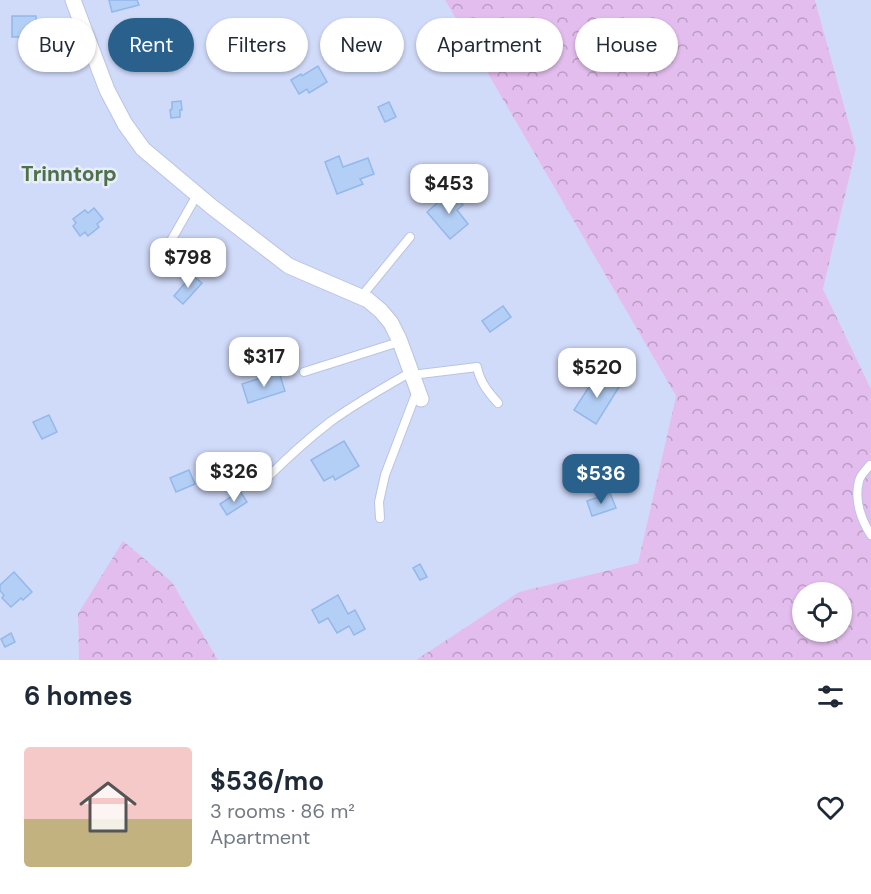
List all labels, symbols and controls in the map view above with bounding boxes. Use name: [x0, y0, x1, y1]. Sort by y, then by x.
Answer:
chip: Buy: [18, 18, 96, 72]
chip: Rent: [108, 18, 194, 72]
chip: Filters: [206, 18, 308, 72]
chip: New: [320, 18, 404, 72]
chip: Apartment: [416, 18, 563, 72]
chip: House: [575, 18, 678, 72]
district label: Trinntorp: [21, 160, 117, 188]
pin: $453: [413, 164, 485, 215]
text: $453: [424, 170, 474, 196]
pin: $798: [152, 238, 224, 289]
text: $798: [164, 244, 212, 270]
pin: $317: [228, 337, 300, 388]
text: $317: [243, 343, 285, 369]
pin: $520: [561, 348, 633, 399]
text: $520: [572, 354, 622, 380]
pin: $326: [198, 452, 270, 503]
pin: $536: [565, 454, 637, 505]
text: $326: [210, 458, 258, 484]
text: $536: [576, 460, 626, 486]
map controls: [792, 582, 852, 642]
button: locate: [792, 582, 852, 642]
text: 6 homes: [24, 679, 132, 713]
icon: filters: [814, 680, 847, 713]
text: $536/mo: [210, 764, 324, 798]
icon: home: [72, 771, 144, 843]
icon: heart: [814, 791, 847, 824]
text: 3 rooms · 86 m²: [210, 798, 355, 824]
text: Apartment: [210, 824, 310, 850]

